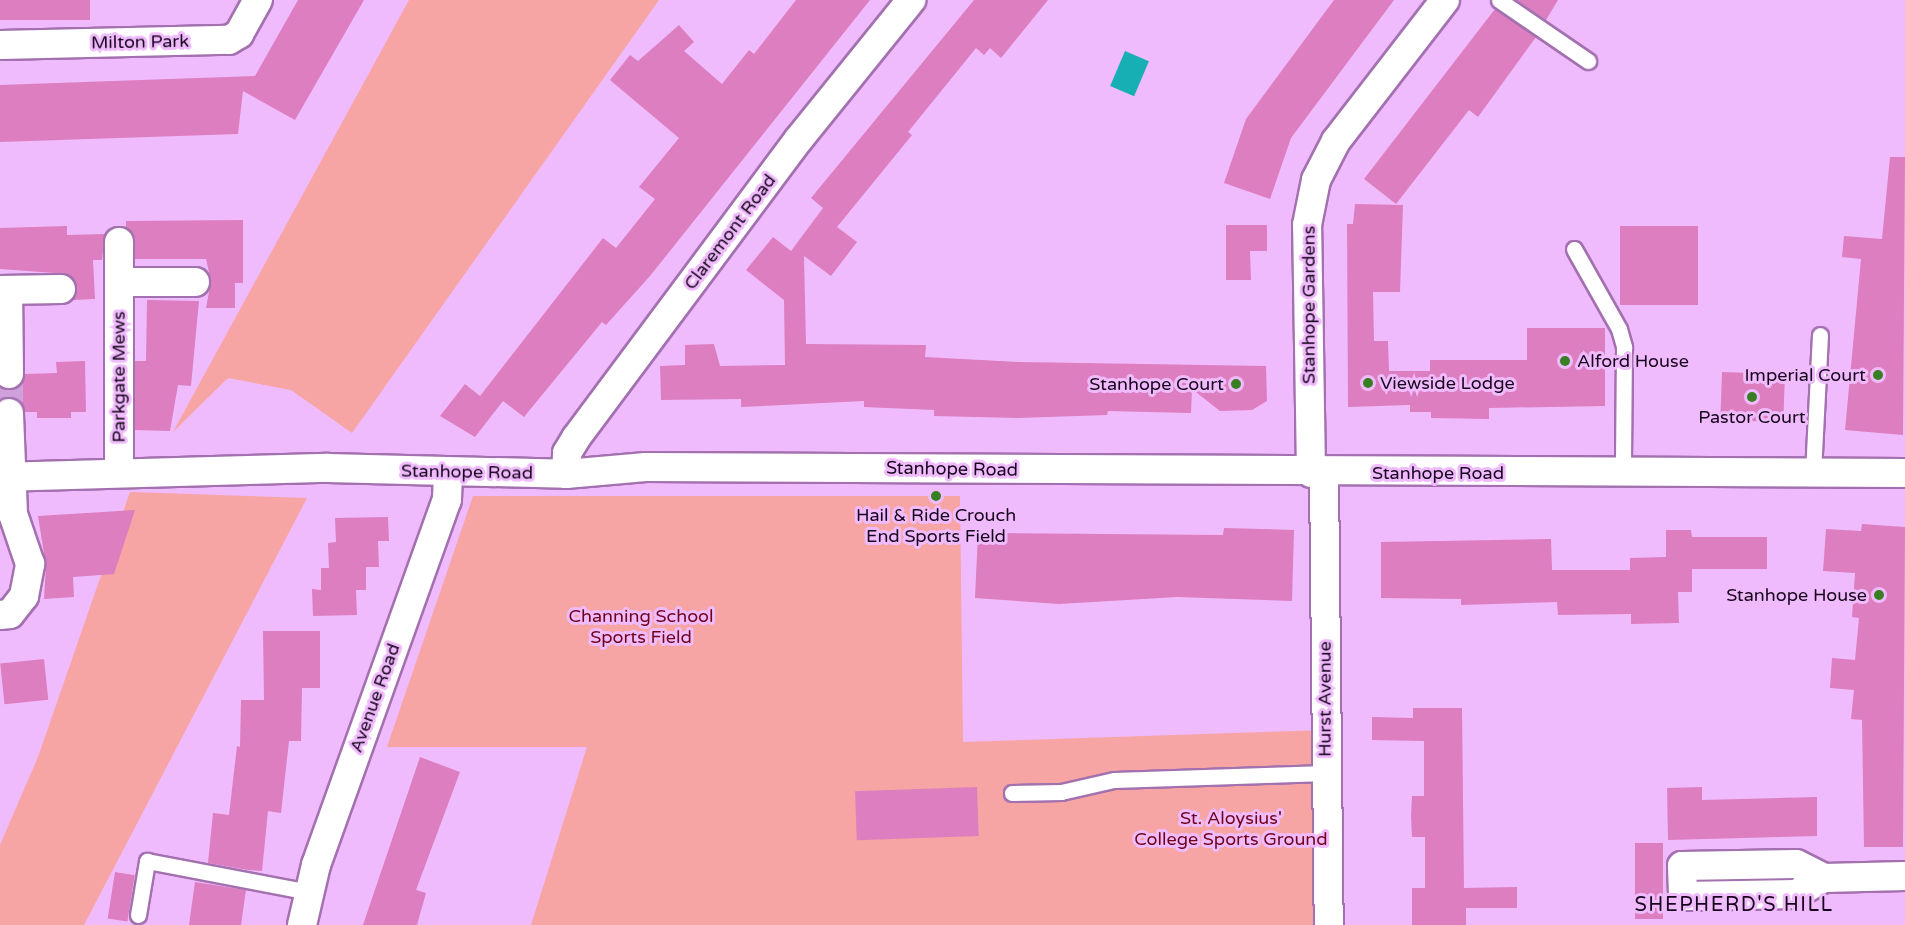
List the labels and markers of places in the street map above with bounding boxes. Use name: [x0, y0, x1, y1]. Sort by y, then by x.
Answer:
place label: Alford House: [1577, 350, 1689, 372]
marker: Alford House: [1558, 354, 1572, 368]
place label: Imperial Court: [1744, 364, 1866, 386]
marker: Imperial Court: [1871, 368, 1885, 382]
place label: Viewside Lodge: [1380, 372, 1515, 394]
place label: Stanhope Court: [1089, 373, 1224, 395]
marker: Viewside Lodge: [1361, 376, 1375, 390]
marker: Stanhope Court: [1229, 377, 1243, 391]
marker: Pastor Court: [1745, 390, 1759, 404]
place label: Pastor Court: [1698, 406, 1806, 428]
marker: Hail & Ride Crouch End Sports Field: [929, 489, 943, 503]
place label: Hail & Ride Crouch End Sports Field: [856, 505, 1016, 548]
place label: Stanhope House: [1726, 584, 1867, 606]
marker: Stanhope House: [1872, 588, 1886, 602]

